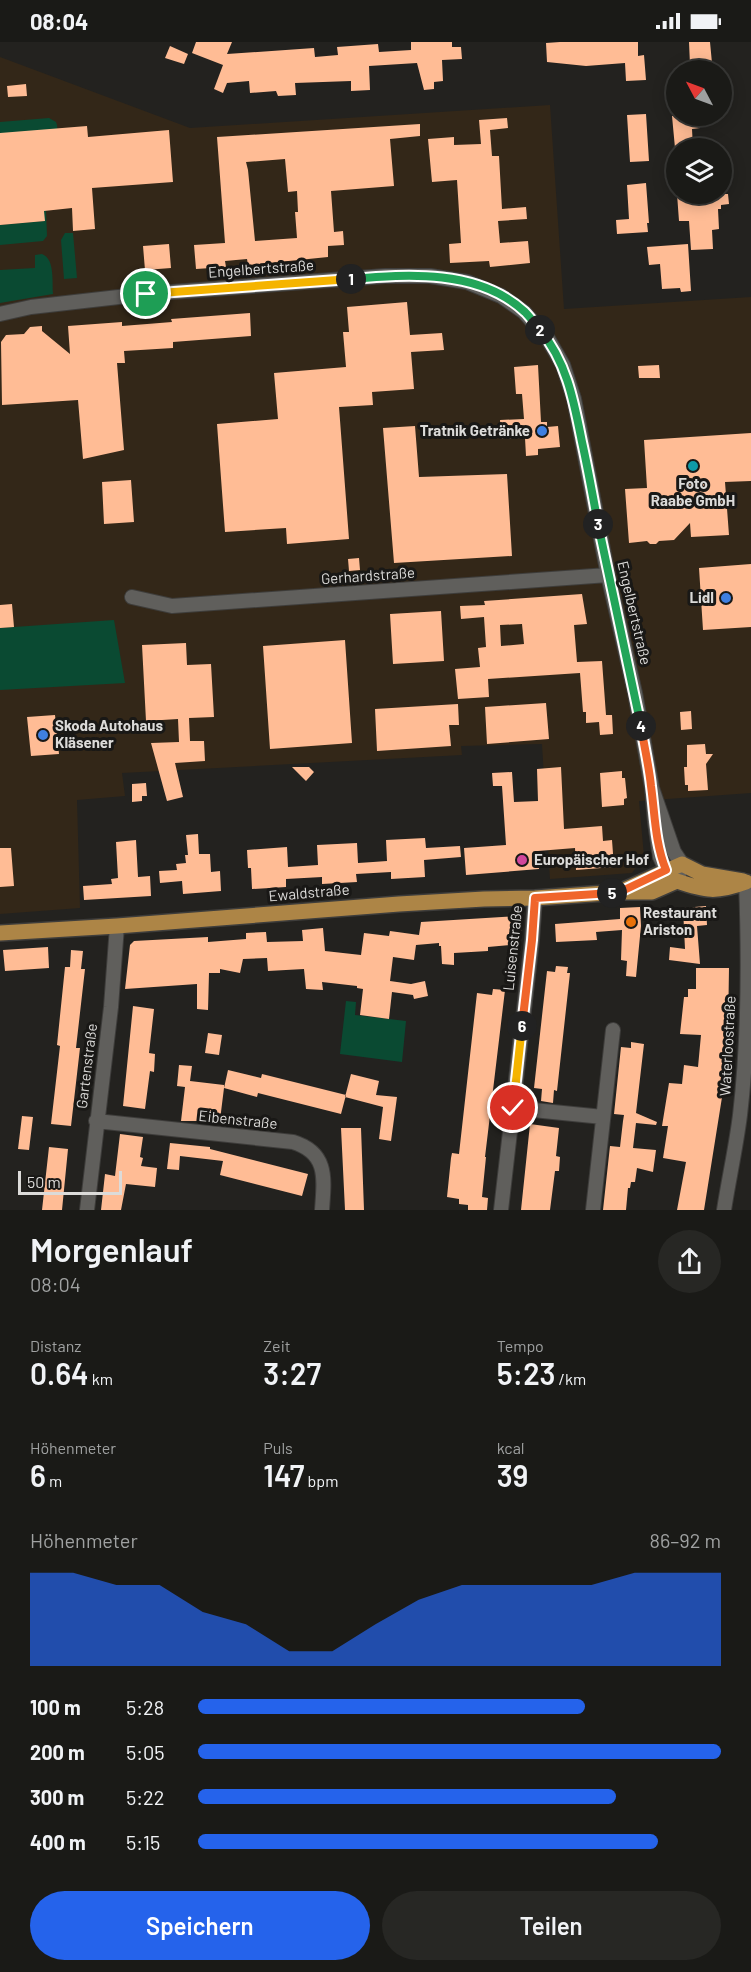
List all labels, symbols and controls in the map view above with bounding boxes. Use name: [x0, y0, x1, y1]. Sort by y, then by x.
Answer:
text: 08:04: [30, 8, 88, 34]
north arrow: [666, 60, 732, 126]
map controls: [666, 60, 732, 204]
button: layers: [666, 138, 732, 204]
street label: Engelbertstraße: [207, 255, 314, 281]
pin: 1: [336, 264, 366, 294]
pin: [120, 268, 171, 319]
text: 1: [348, 269, 354, 288]
icon: arrive: [129, 277, 162, 310]
pin: 2: [525, 315, 555, 345]
text: 2: [536, 320, 544, 339]
place label: Tratnik Getränke: [420, 421, 530, 439]
marker: Tratnik Getränke: [535, 424, 549, 438]
marker: Foto Raabe GmbH: [686, 459, 700, 473]
place label: Foto Raabe GmbH: [651, 474, 735, 509]
pin: 3: [583, 509, 613, 539]
text: 3: [594, 514, 602, 533]
street label: Engelbertstraße: [614, 559, 656, 666]
street label: Gerhardstraße: [320, 563, 415, 587]
place label: Lidl: [689, 588, 714, 606]
marker: Lidl: [719, 591, 733, 605]
pin: 4: [626, 711, 656, 741]
place label: Skoda Autohaus Kläsener: [55, 716, 163, 751]
text: 4: [636, 716, 646, 735]
marker: Skoda Autohaus Kläsener: [36, 728, 50, 742]
place label: Europäischer Hof: [534, 850, 649, 868]
marker: Europäischer Hof: [515, 853, 529, 867]
pin: 5: [597, 878, 627, 908]
street label: Ewaldstraße: [268, 880, 350, 905]
text: 5: [608, 883, 616, 902]
place label: Restaurant Ariston: [643, 903, 717, 938]
street label: Luisenstraße: [499, 904, 525, 991]
marker: Restaurant Ariston: [624, 915, 638, 929]
street label: Waterloostraße: [715, 995, 739, 1097]
pin: 6: [507, 1011, 537, 1041]
text: 6: [518, 1016, 526, 1035]
street label: Gartenstraße: [72, 1022, 100, 1110]
pin: [487, 1082, 538, 1133]
icon: check: [496, 1091, 529, 1124]
street label: Eibenstraße: [198, 1106, 278, 1132]
scale bar: [18, 1168, 122, 1196]
text: 50 m: [27, 1172, 61, 1191]
text: Morgenlauf: [30, 1229, 193, 1269]
button: share: [658, 1230, 721, 1293]
text: 08:04: [30, 1272, 81, 1296]
text: Distanz: [30, 1336, 81, 1355]
text: Zeit: [263, 1336, 291, 1355]
text: Tempo: [497, 1336, 544, 1355]
text: 0.64: [30, 1355, 89, 1391]
text: 3:27: [263, 1355, 321, 1391]
text: 5:23: [497, 1355, 555, 1391]
text: km: [89, 1369, 113, 1388]
text: /km: [555, 1369, 586, 1388]
text: Höhenmeter: [30, 1438, 116, 1457]
text: Puls: [263, 1438, 293, 1457]
text: kcal: [497, 1438, 525, 1457]
text: 6: [30, 1457, 46, 1493]
text: 147: [263, 1457, 304, 1493]
text: 39: [497, 1457, 528, 1493]
text: m: [46, 1471, 62, 1490]
text: bpm: [304, 1471, 338, 1490]
text: Höhenmeter: [30, 1528, 138, 1552]
text: 86–92 m: [650, 1528, 721, 1552]
text: 100 m: [30, 1695, 81, 1719]
text: 5:28: [126, 1695, 164, 1719]
text: 200 m: [30, 1740, 85, 1764]
text: 5:05: [126, 1740, 165, 1764]
text: 300 m: [30, 1785, 84, 1809]
text: 5:22: [126, 1785, 165, 1809]
text: 400 m: [30, 1830, 86, 1854]
text: 5:15: [126, 1830, 160, 1854]
button: Speichern: [30, 1891, 370, 1960]
button: Teilen: [382, 1891, 721, 1960]

